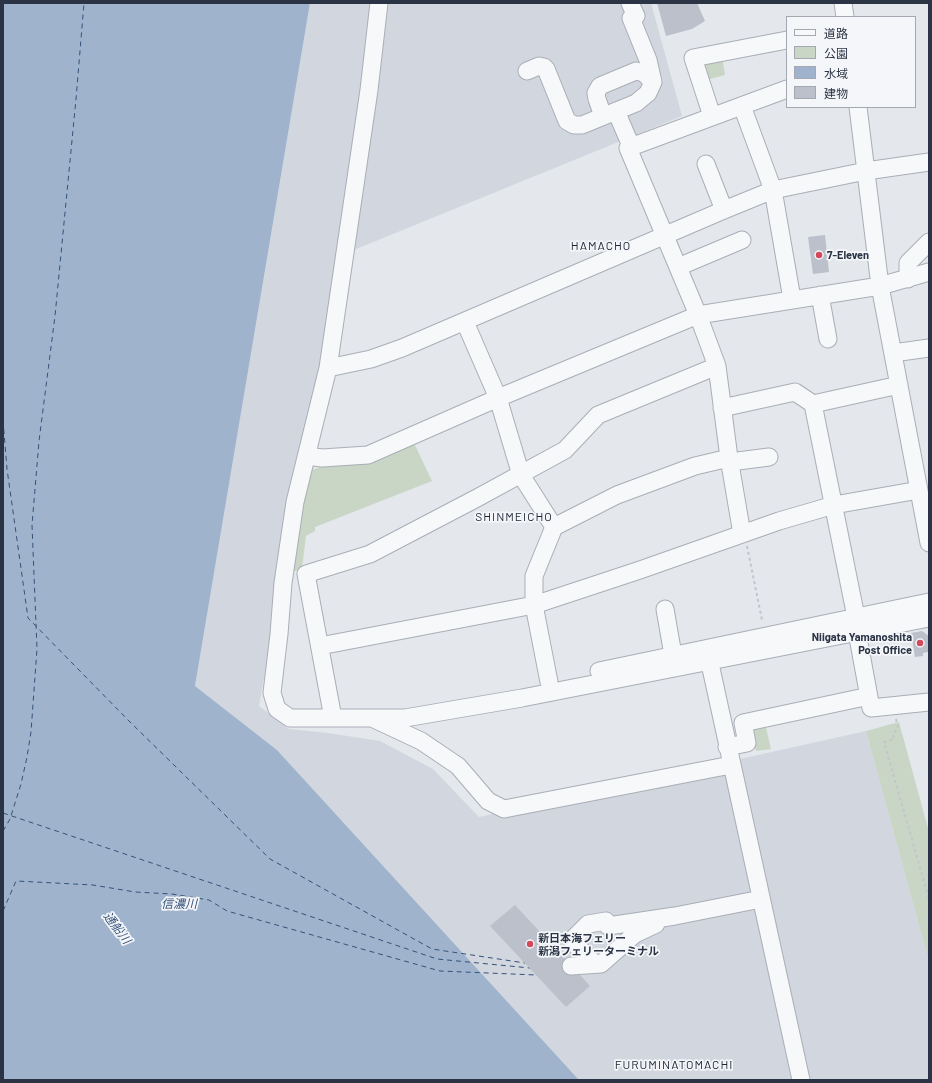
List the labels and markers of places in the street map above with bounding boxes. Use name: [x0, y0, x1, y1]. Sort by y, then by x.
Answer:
place label: 7-Eleven: [827, 248, 869, 262]
marker: 7-Eleven: [814, 250, 824, 260]
place label: Niigata Yamanoshita Post Office: [812, 630, 912, 656]
marker: Niigata Yamanoshita Post Office: [915, 638, 925, 648]
place label: 新日本海フェリー 新潟フェリーターミナル: [538, 931, 659, 957]
marker: 新日本海フェリー 新潟フェリーターミナル: [525, 939, 535, 949]

